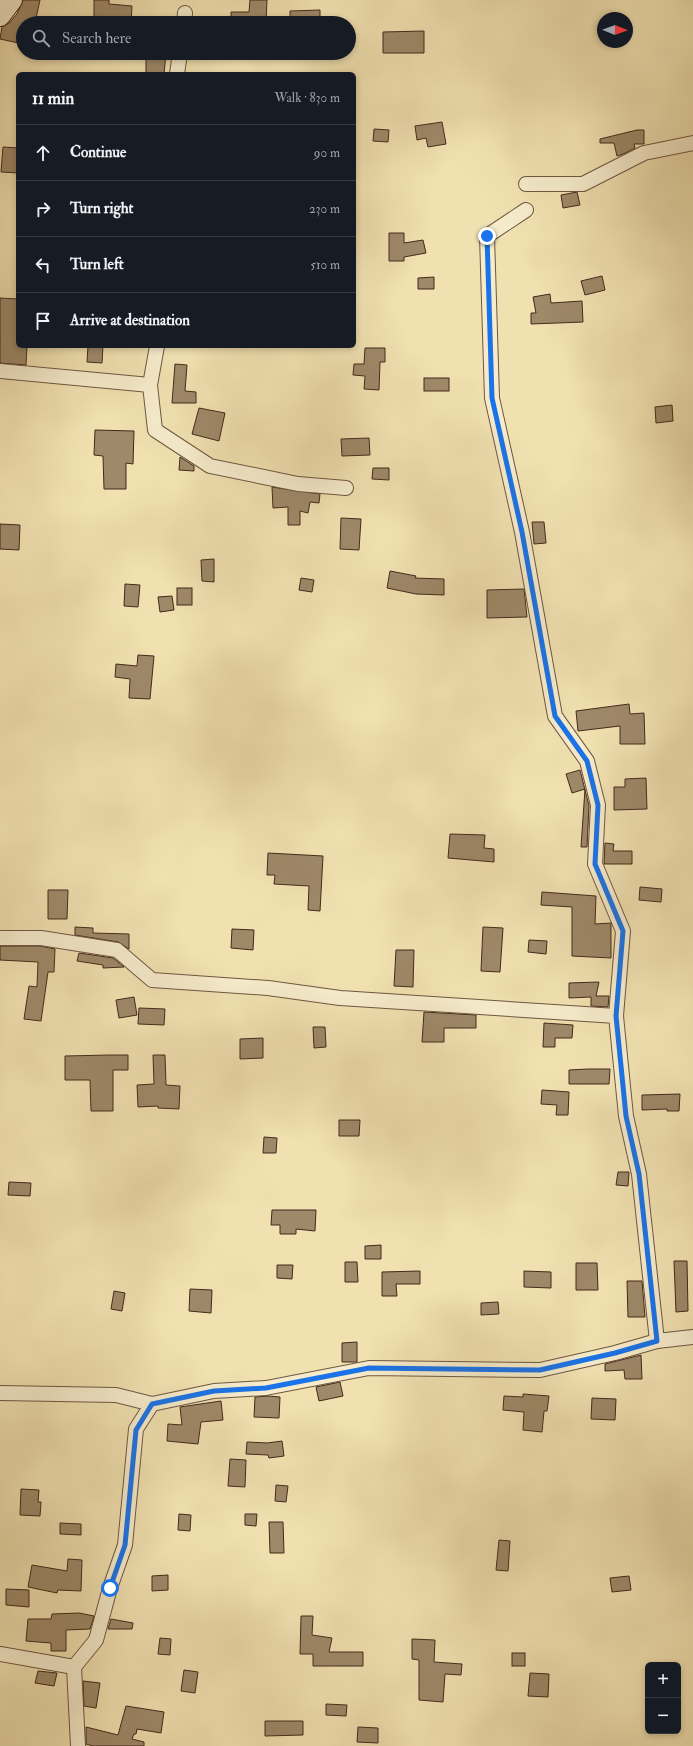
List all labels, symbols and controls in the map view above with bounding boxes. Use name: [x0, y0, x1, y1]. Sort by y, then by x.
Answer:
north arrow: [597, 12, 633, 48]
search box: [16, 16, 356, 60]
icon: search: [30, 27, 52, 49]
text: Search here: [62, 29, 131, 48]
text: 11 min: [32, 88, 74, 109]
text: Walk · 830 m: [274, 90, 340, 106]
icon: ahead: [32, 142, 54, 164]
text: Continue: [70, 143, 126, 162]
text: 90 m: [314, 145, 340, 161]
icon: right: [32, 198, 54, 220]
text: Turn right: [70, 199, 133, 218]
text: 230 m: [309, 201, 340, 217]
route end: [478, 227, 496, 245]
icon: left: [32, 254, 54, 276]
text: Turn left: [70, 255, 124, 274]
text: 510 m: [310, 257, 340, 273]
icon: arrive: [32, 310, 54, 332]
text: Arrive at destination: [70, 311, 190, 330]
route start: [101, 1579, 119, 1597]
map controls: [645, 1662, 681, 1734]
button: +: [645, 1662, 681, 1698]
button: −: [645, 1698, 681, 1734]

